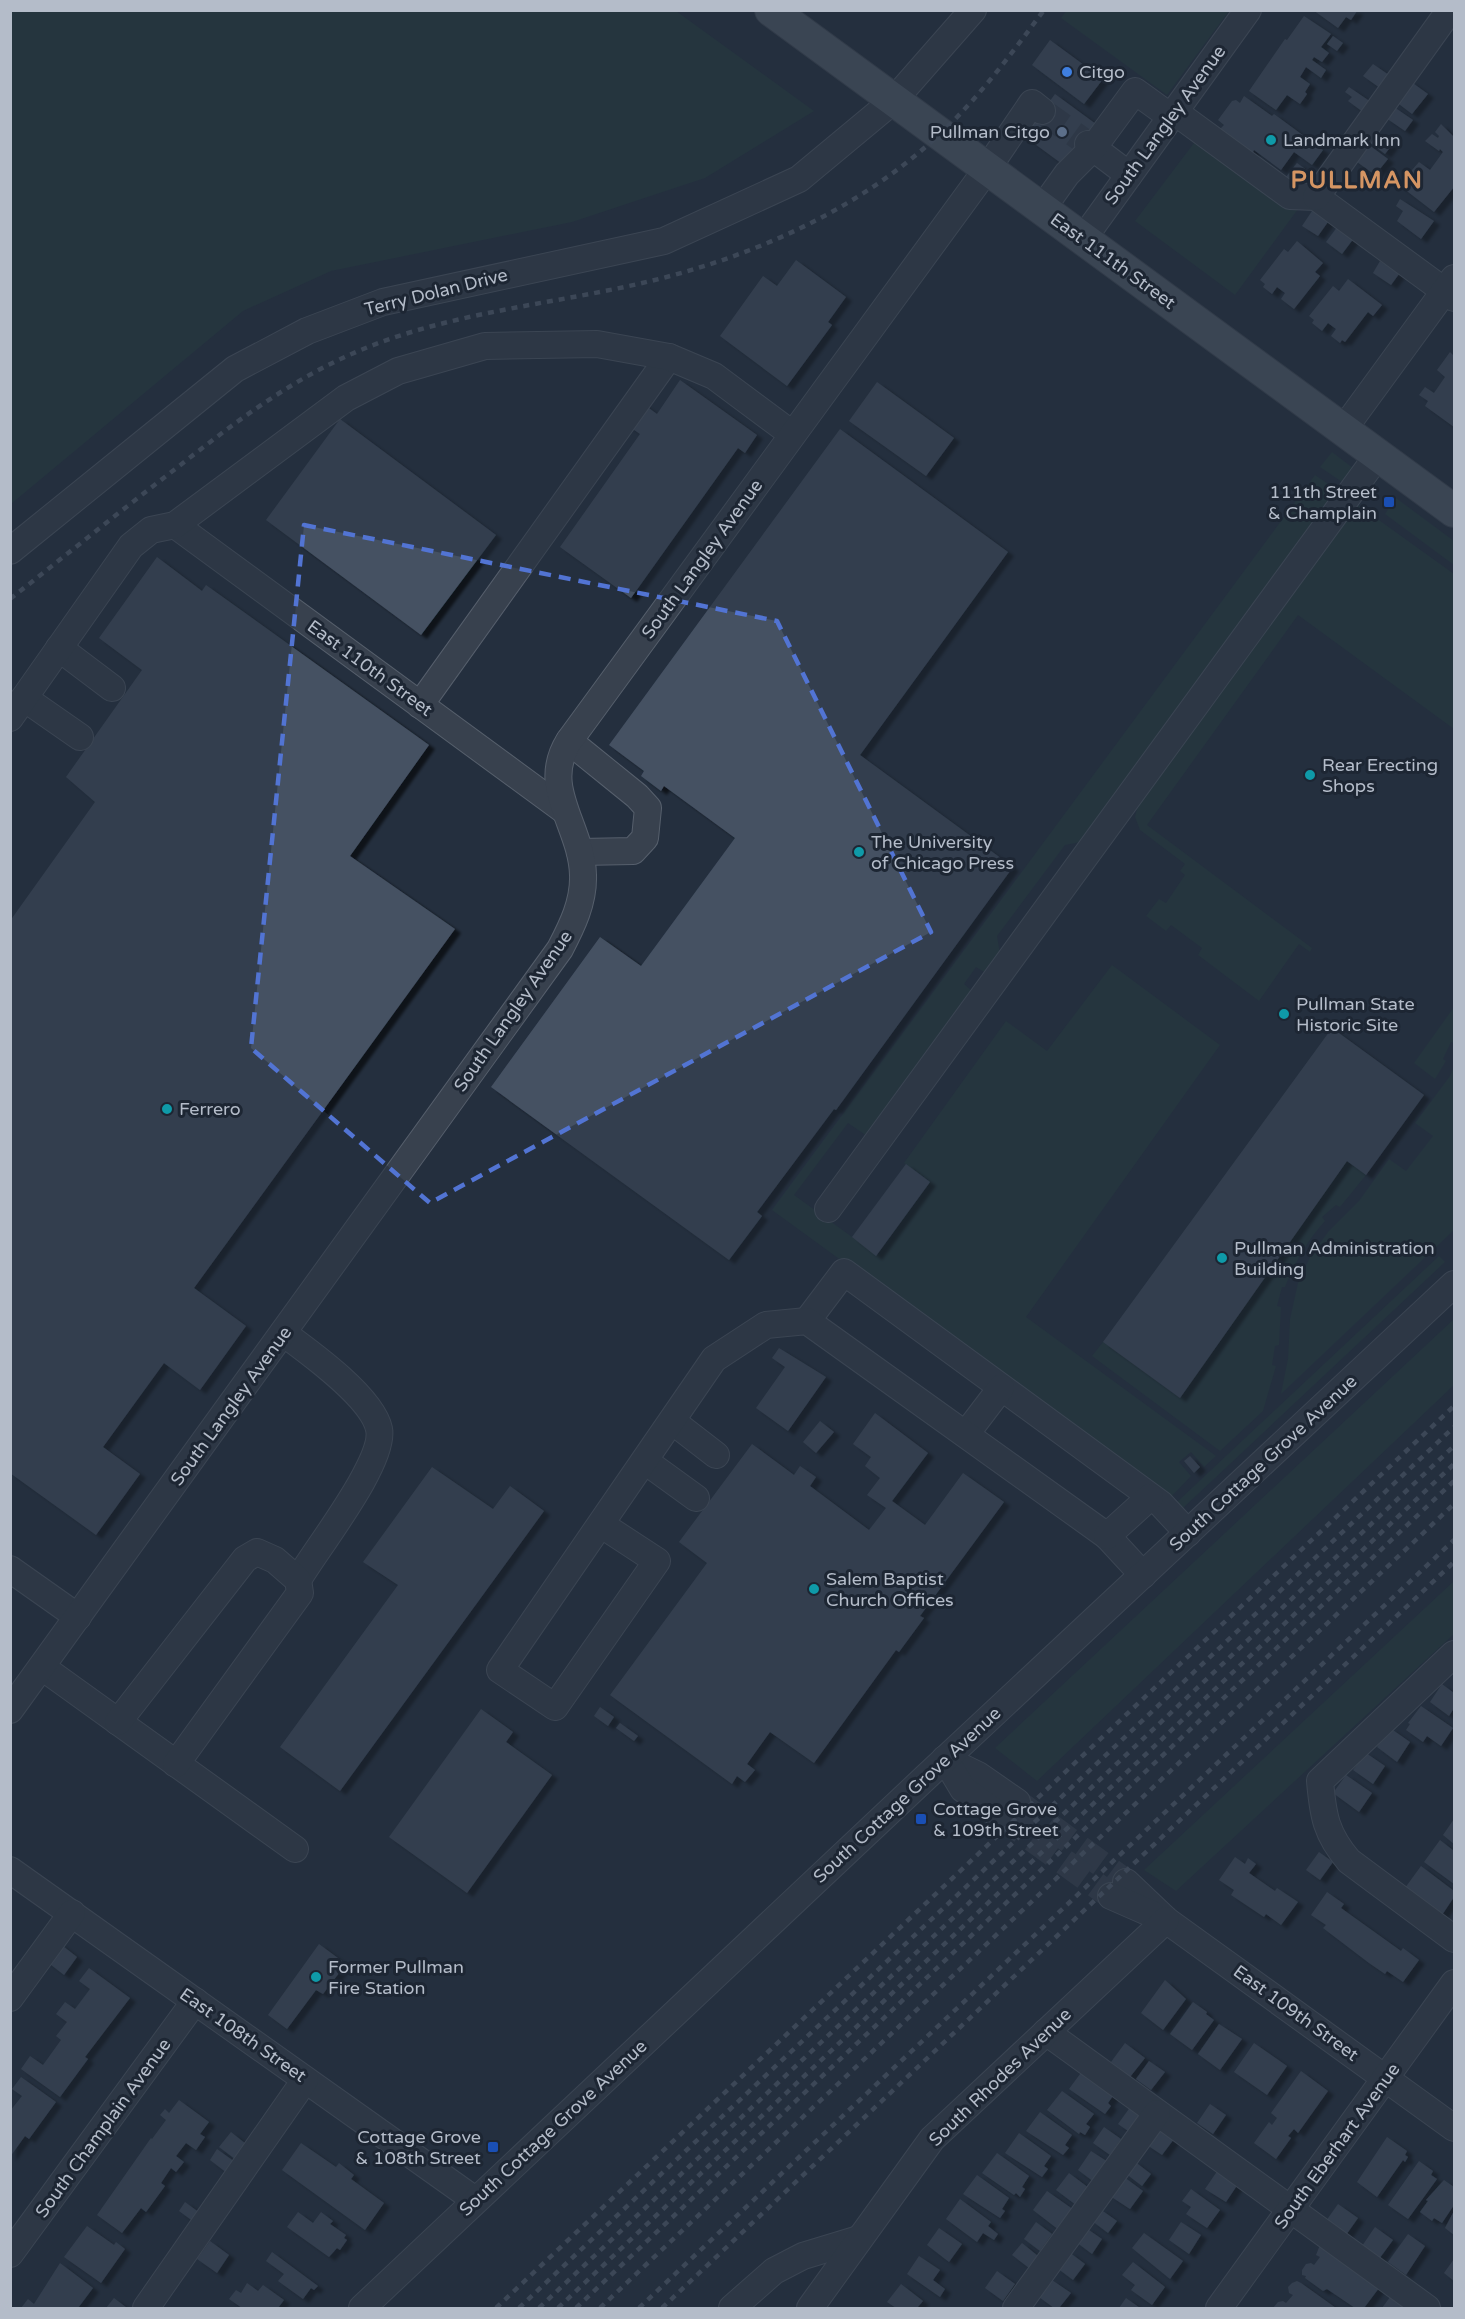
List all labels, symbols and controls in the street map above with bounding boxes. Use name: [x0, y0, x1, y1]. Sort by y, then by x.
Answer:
street label: South Langley Avenue: [1100, 41, 1230, 209]
place label: Citgo: [1079, 61, 1125, 83]
marker: Citgo: [1060, 65, 1074, 79]
place label: Pullman Citgo: [930, 121, 1050, 143]
marker: Pullman Citgo: [1055, 125, 1069, 139]
place label: Landmark Inn: [1283, 129, 1401, 151]
marker: Landmark Inn: [1264, 133, 1278, 147]
district label: PULLMAN: [1291, 166, 1423, 195]
street label: East 111th Street: [1046, 208, 1180, 314]
street label: Terry Dolan Drive: [362, 264, 510, 320]
street label: South Langley Avenue: [637, 475, 767, 643]
place label: 111th Street & Champlain: [1268, 481, 1377, 524]
marker: 111th Street & Champlain: [1382, 495, 1396, 509]
street label: East 110th Street: [303, 615, 437, 721]
place label: Rear Erecting Shops: [1322, 754, 1438, 797]
marker: Rear Erecting Shops: [1303, 768, 1317, 782]
place label: The University of Chicago Press: [871, 831, 1014, 874]
marker: The University of Chicago Press: [852, 845, 866, 859]
street label: South Langley Avenue: [449, 926, 577, 1096]
place label: Pullman State Historic Site: [1296, 993, 1415, 1036]
marker: Pullman State Historic Site: [1277, 1007, 1291, 1021]
place label: Ferrero: [179, 1098, 241, 1120]
marker: Ferrero: [160, 1102, 174, 1116]
place label: Pullman Administration Building: [1234, 1237, 1435, 1280]
marker: Pullman Administration Building: [1215, 1251, 1229, 1265]
street label: South Langley Avenue: [166, 1322, 296, 1490]
street label: South Cottage Grove Avenue: [1165, 1370, 1361, 1556]
place label: Salem Baptist Church Offices: [826, 1568, 954, 1611]
marker: Salem Baptist Church Offices: [807, 1582, 821, 1596]
street label: South Cottage Grove Avenue: [809, 1702, 1005, 1888]
place label: Cottage Grove & 109th Street: [933, 1798, 1059, 1841]
marker: Cottage Grove & 109th Street: [914, 1812, 928, 1826]
place label: Former Pullman Fire Station: [328, 1956, 464, 1999]
street label: East 109th Street: [1229, 1960, 1363, 2066]
marker: Former Pullman Fire Station: [309, 1970, 323, 1984]
street label: East 108th Street: [175, 1983, 311, 2087]
street label: South Rhodes Avenue: [924, 2003, 1076, 2151]
street label: South Champlain Avenue: [31, 2034, 175, 2222]
street label: South Cottage Grove Avenue: [455, 2035, 651, 2221]
street label: South Eberhart Avenue: [1270, 2059, 1404, 2233]
place label: Cottage Grove & 108th Street: [355, 2126, 481, 2169]
marker: Cottage Grove & 108th Street: [486, 2140, 500, 2154]

